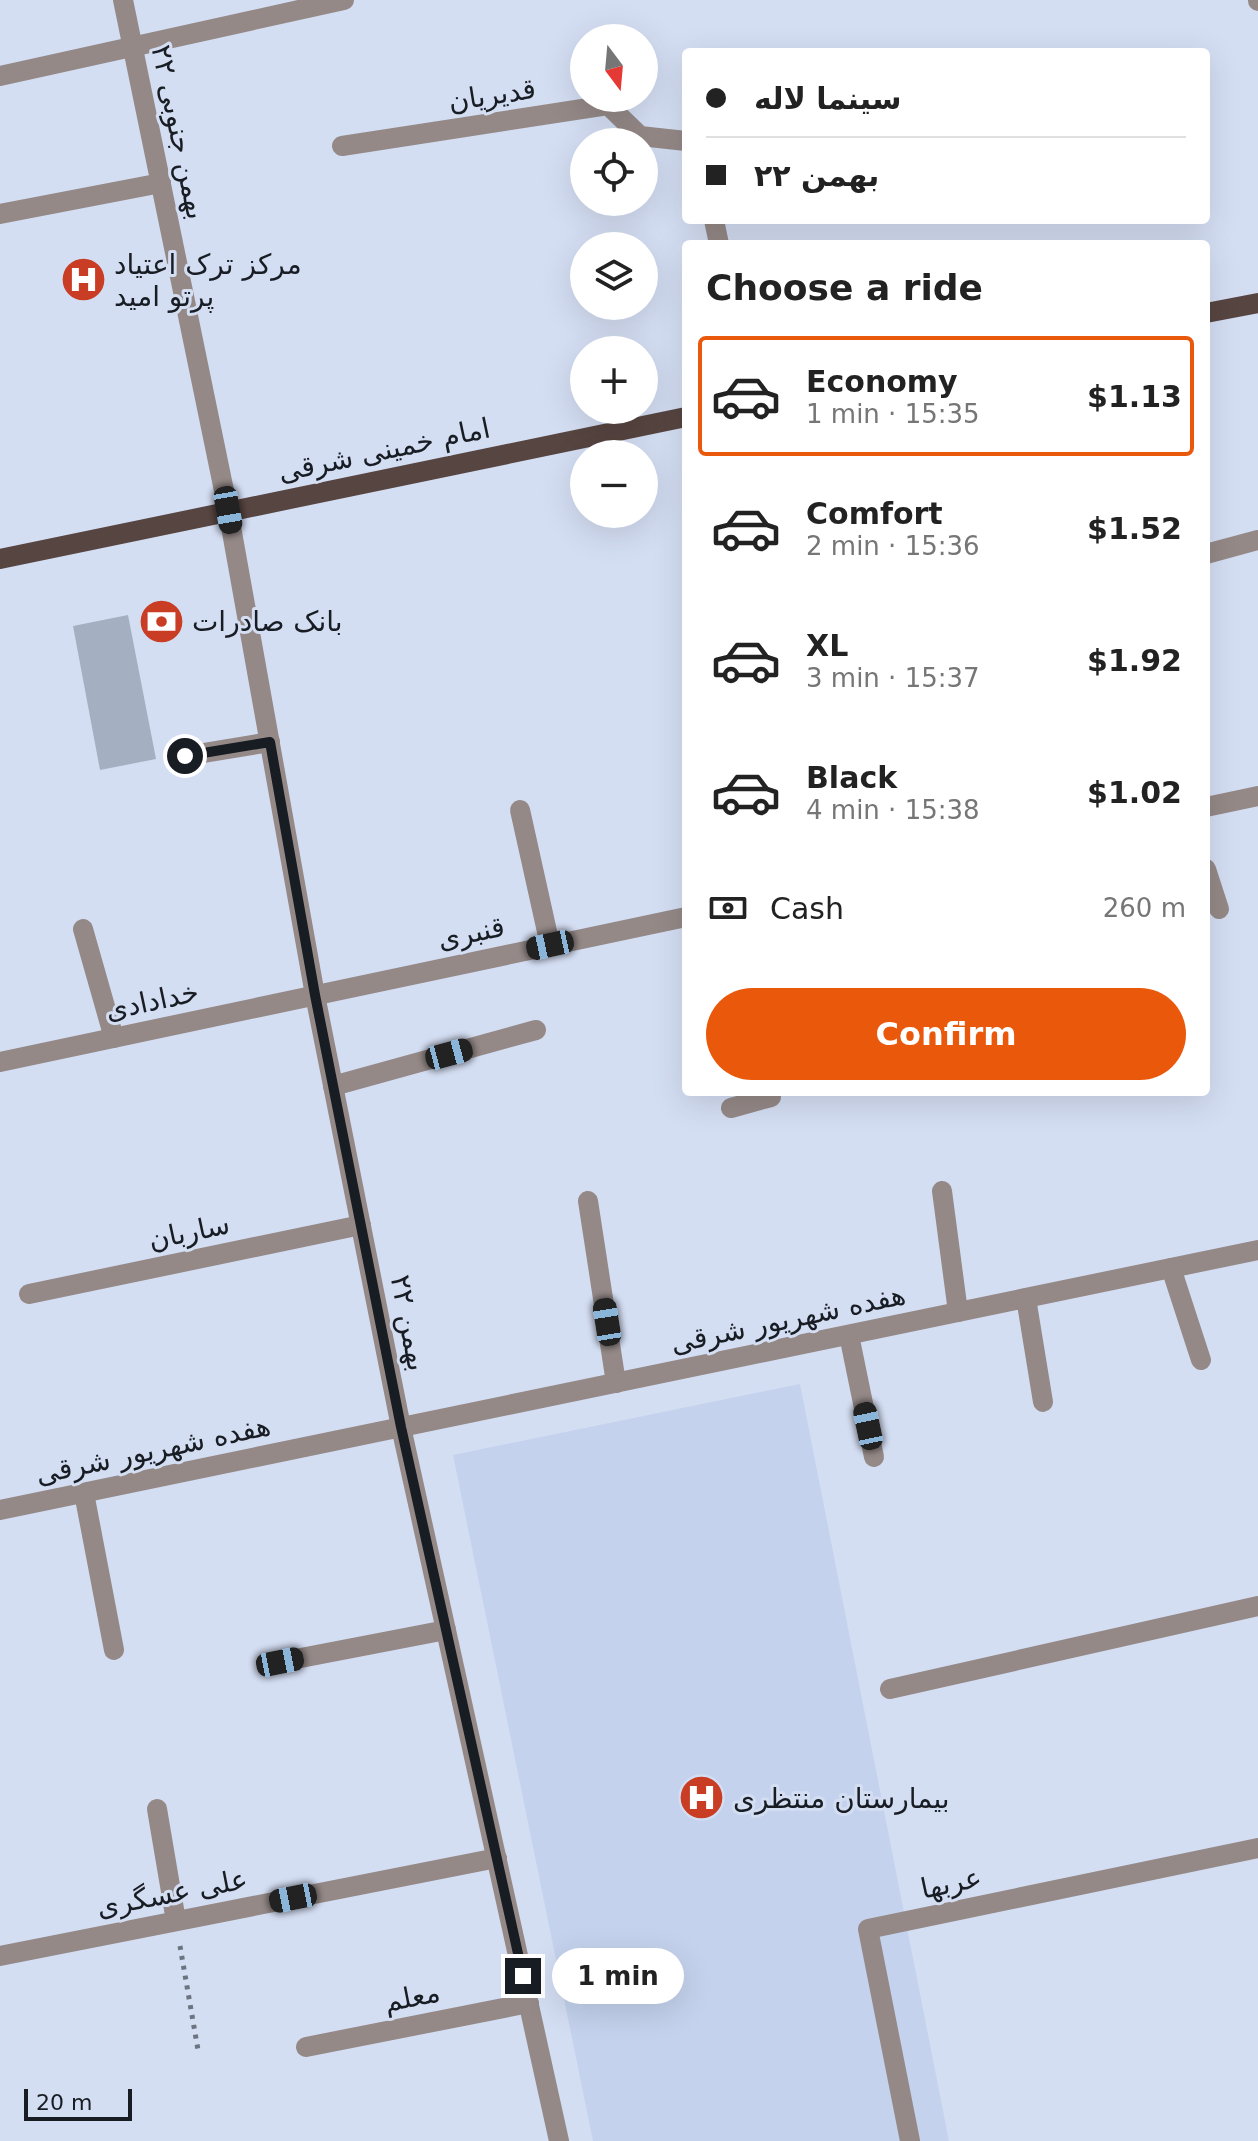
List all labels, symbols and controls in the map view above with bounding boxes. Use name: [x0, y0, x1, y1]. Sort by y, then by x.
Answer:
north arrow: [570, 24, 658, 112]
map controls: [570, 24, 658, 528]
street label: ۲۲ بهمن جنوبی: [144, 42, 214, 222]
street label: قدیریان: [446, 72, 538, 118]
text: سینما لاله: [754, 81, 902, 116]
button: locate: [570, 128, 658, 216]
text: ۲۲ بهمن: [754, 158, 879, 193]
button: layers: [570, 232, 658, 320]
place label: مرکز ترک اعتیاد پرتو امید: [114, 248, 302, 313]
hospital icon: مرکز ترک اعتیاد پرتو امید: [59, 256, 107, 304]
text: Choose a ride: [706, 267, 983, 308]
button: +: [570, 336, 658, 424]
icon: car: [710, 360, 782, 432]
text: Economy: [806, 364, 958, 399]
text: $1.13: [1087, 379, 1182, 414]
text: 1 min · 15:35: [806, 399, 980, 429]
street label: امام خمینی شرقی: [275, 411, 493, 489]
button: −: [570, 440, 658, 528]
car: [212, 484, 244, 536]
icon: car: [710, 492, 782, 564]
text: Comfort: [806, 496, 943, 531]
text: $1.52: [1087, 511, 1182, 546]
text: 2 min · 15:36: [806, 531, 980, 561]
bank icon: بانک صادرات: [137, 597, 185, 645]
place label: بانک صادرات: [192, 605, 343, 638]
icon: car: [710, 624, 782, 696]
text: XL: [806, 628, 848, 663]
text: $1.92: [1087, 643, 1182, 678]
text: 3 min · 15:37: [806, 663, 980, 693]
route start: [167, 738, 203, 774]
icon: car: [710, 756, 782, 828]
text: Black: [806, 760, 897, 795]
text: $1.02: [1087, 775, 1182, 810]
text: 4 min · 15:38: [806, 795, 980, 825]
icon: cash: [706, 886, 750, 930]
text: Cash: [770, 891, 844, 926]
text: 260 m: [1103, 893, 1186, 923]
street label: قنبری: [434, 910, 508, 956]
car: [524, 928, 576, 962]
street label: خدادادی: [102, 975, 202, 1027]
button: Confirm: [706, 988, 1186, 1080]
car: [423, 1036, 475, 1072]
street label: ساربان: [145, 1207, 233, 1257]
street label: ۲۲ بهمن: [384, 1272, 434, 1374]
street label: هفده شهریور شرقی: [668, 1278, 908, 1360]
car: [591, 1296, 623, 1348]
car: [851, 1400, 885, 1452]
street label: هفده شهریور شرقی: [33, 1409, 273, 1491]
car: [254, 1646, 306, 1678]
hospital icon: بیمارستان منتظری: [678, 1774, 726, 1822]
place label: بیمارستان منتظری: [733, 1782, 950, 1815]
street label: عربها: [918, 1860, 984, 1906]
street label: علی عسگری: [94, 1862, 250, 1924]
car: [267, 1882, 319, 1914]
callout: 1 min: [551, 1948, 683, 2004]
route end: [505, 1958, 541, 1994]
text: 1 min: [577, 1961, 659, 1991]
street label: معلم: [381, 1975, 443, 2019]
scale bar: [24, 2085, 132, 2121]
text: 20 m: [36, 2090, 92, 2115]

